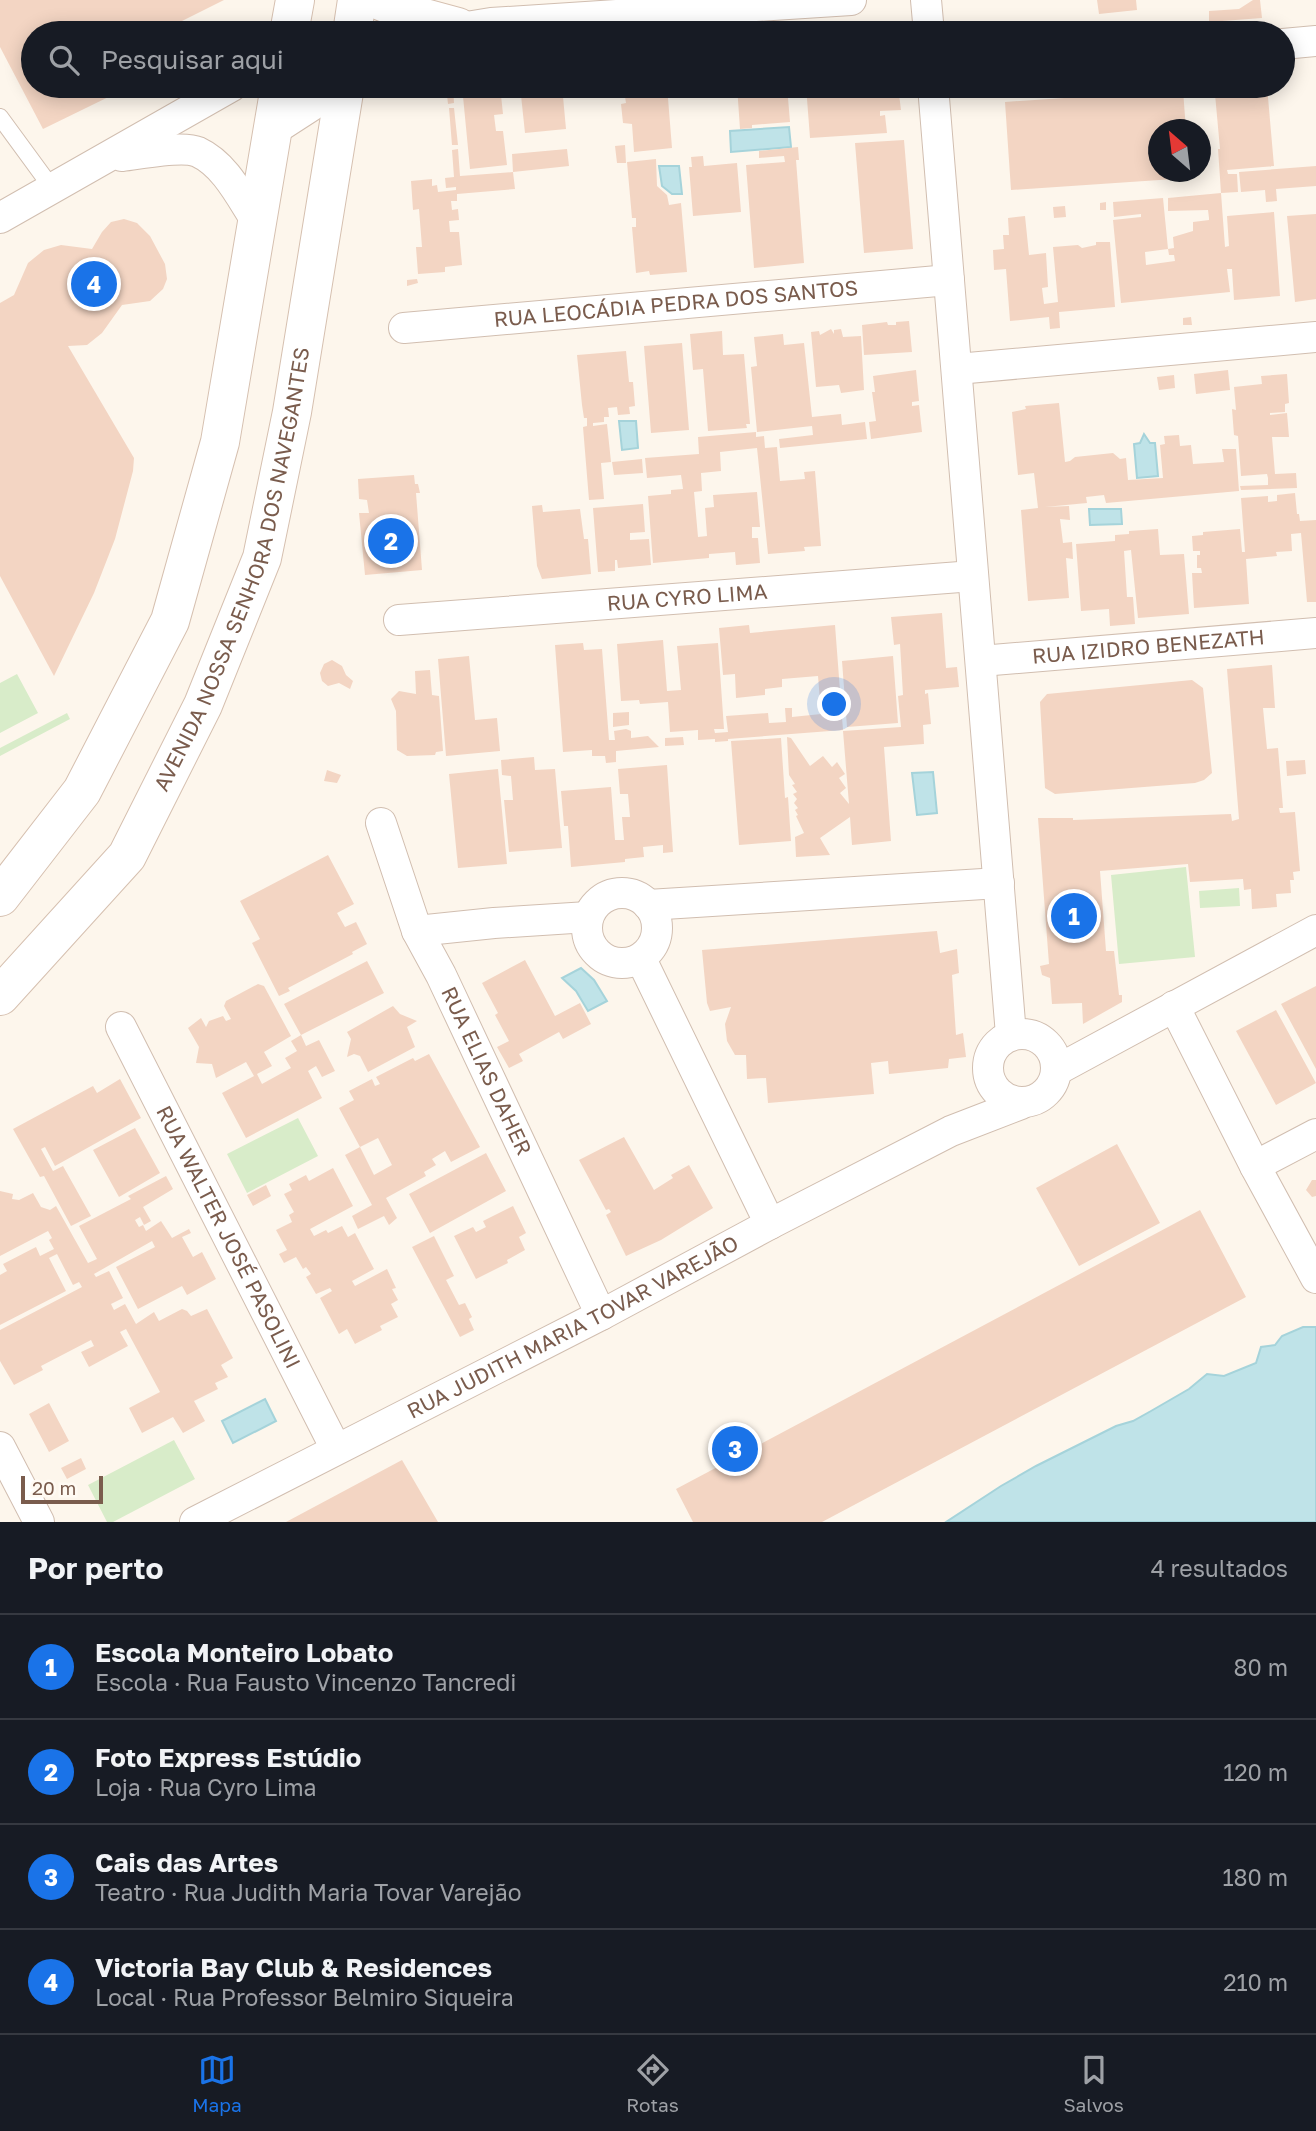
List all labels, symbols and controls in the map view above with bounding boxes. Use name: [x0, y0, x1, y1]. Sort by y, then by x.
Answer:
search box: [21, 21, 1295, 98]
icon: search: [45, 41, 83, 79]
text: Pesquisar aqui: [101, 44, 284, 75]
north arrow: [1148, 119, 1211, 182]
pin: 4: [71, 258, 117, 310]
street label: RUA LEOCÁDIA PEDRA DOS SANTOS: [493, 274, 859, 332]
street label: AVENIDA NOSSA SENHORA DOS NAVEGANTES: [148, 345, 314, 795]
pin: 2: [368, 515, 414, 567]
street label: RUA CYRO LIMA: [606, 578, 768, 616]
street label: RUA IZIDRO BENEZATH: [1031, 623, 1266, 669]
your location: [817, 687, 851, 721]
pin: 1: [1051, 890, 1097, 942]
street label: RUA ELIAS DAHER: [436, 982, 538, 1159]
street label: RUA WALTER JOSÉ PASOLINI: [151, 1101, 307, 1373]
street label: RUA JUDITH MARIA TOVAR VAREJÃO: [402, 1229, 743, 1424]
pin: 3: [712, 1423, 758, 1475]
scale bar: [21, 1473, 103, 1505]
text: 20 m: [32, 1476, 76, 1499]
text: Por perto: [28, 1550, 163, 1586]
text: 4 resultados: [1151, 1554, 1288, 1582]
text: Escola Monteiro Lobato: [95, 1637, 393, 1668]
text: 1: [45, 1653, 57, 1681]
text: 80 m: [1234, 1653, 1288, 1681]
text: Escola · Rua Fausto Vincenzo Tancredi: [95, 1668, 517, 1696]
text: Foto Express Estúdio: [95, 1742, 361, 1773]
text: 2: [44, 1758, 58, 1786]
text: 120 m: [1223, 1758, 1288, 1786]
text: Loja · Rua Cyro Lima: [95, 1773, 317, 1801]
text: Cais das Artes: [95, 1847, 278, 1878]
text: 3: [44, 1863, 58, 1891]
text: 180 m: [1222, 1863, 1288, 1891]
text: Teatro · Rua Judith Maria Tovar Varejão: [95, 1878, 522, 1906]
text: Victoria Bay Club & Residences: [95, 1952, 492, 1983]
text: 4: [44, 1968, 58, 1996]
text: 210 m: [1223, 1968, 1288, 1996]
text: Local · Rua Professor Belmiro Siqueira: [95, 1983, 514, 2011]
tab: Mapa: [192, 2051, 242, 2116]
tab: Rotas: [626, 2051, 679, 2116]
tab: Salvos: [1063, 2051, 1124, 2116]

